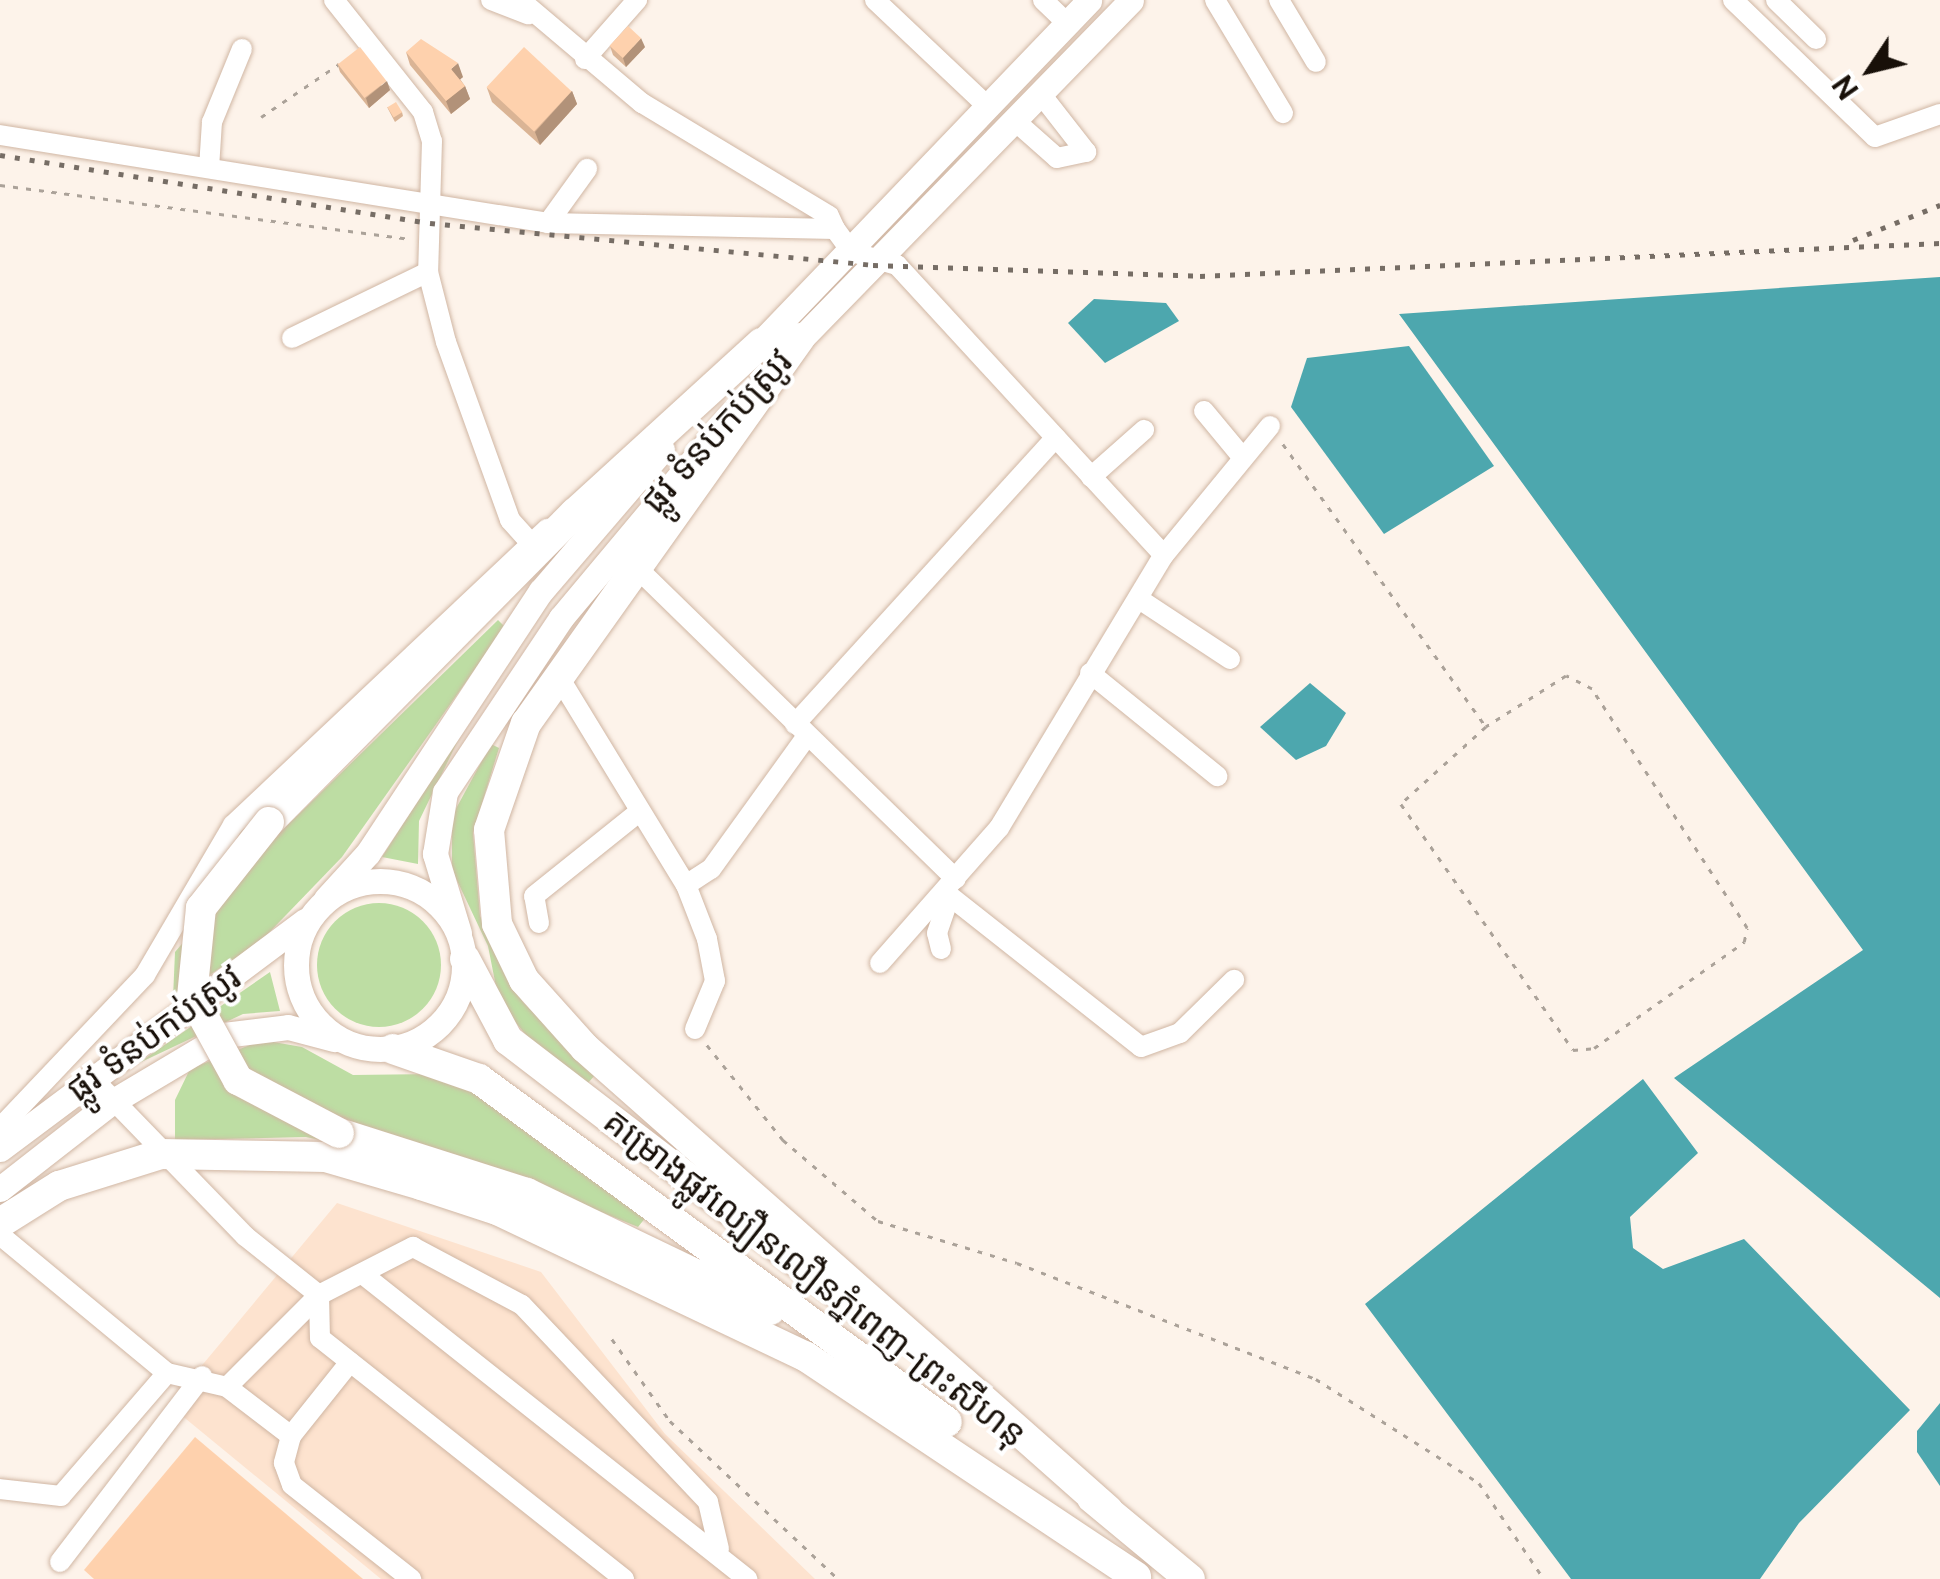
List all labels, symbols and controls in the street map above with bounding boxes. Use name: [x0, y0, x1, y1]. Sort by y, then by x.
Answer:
north arrow: [1820, 20, 1920, 120]
text: N: [1825, 69, 1865, 106]
street label: ផ្លូវ ទំនប់កប់ស្រូវ: [632, 340, 802, 522]
street label: ផ្លូវ ទំនប់កប់ស្រូវ: [58, 955, 250, 1111]
street label: គម្រោងផ្លូវល្បឿនលឿនភ្នំពេញ-ព្រះសីហនុ: [595, 1100, 1035, 1456]

